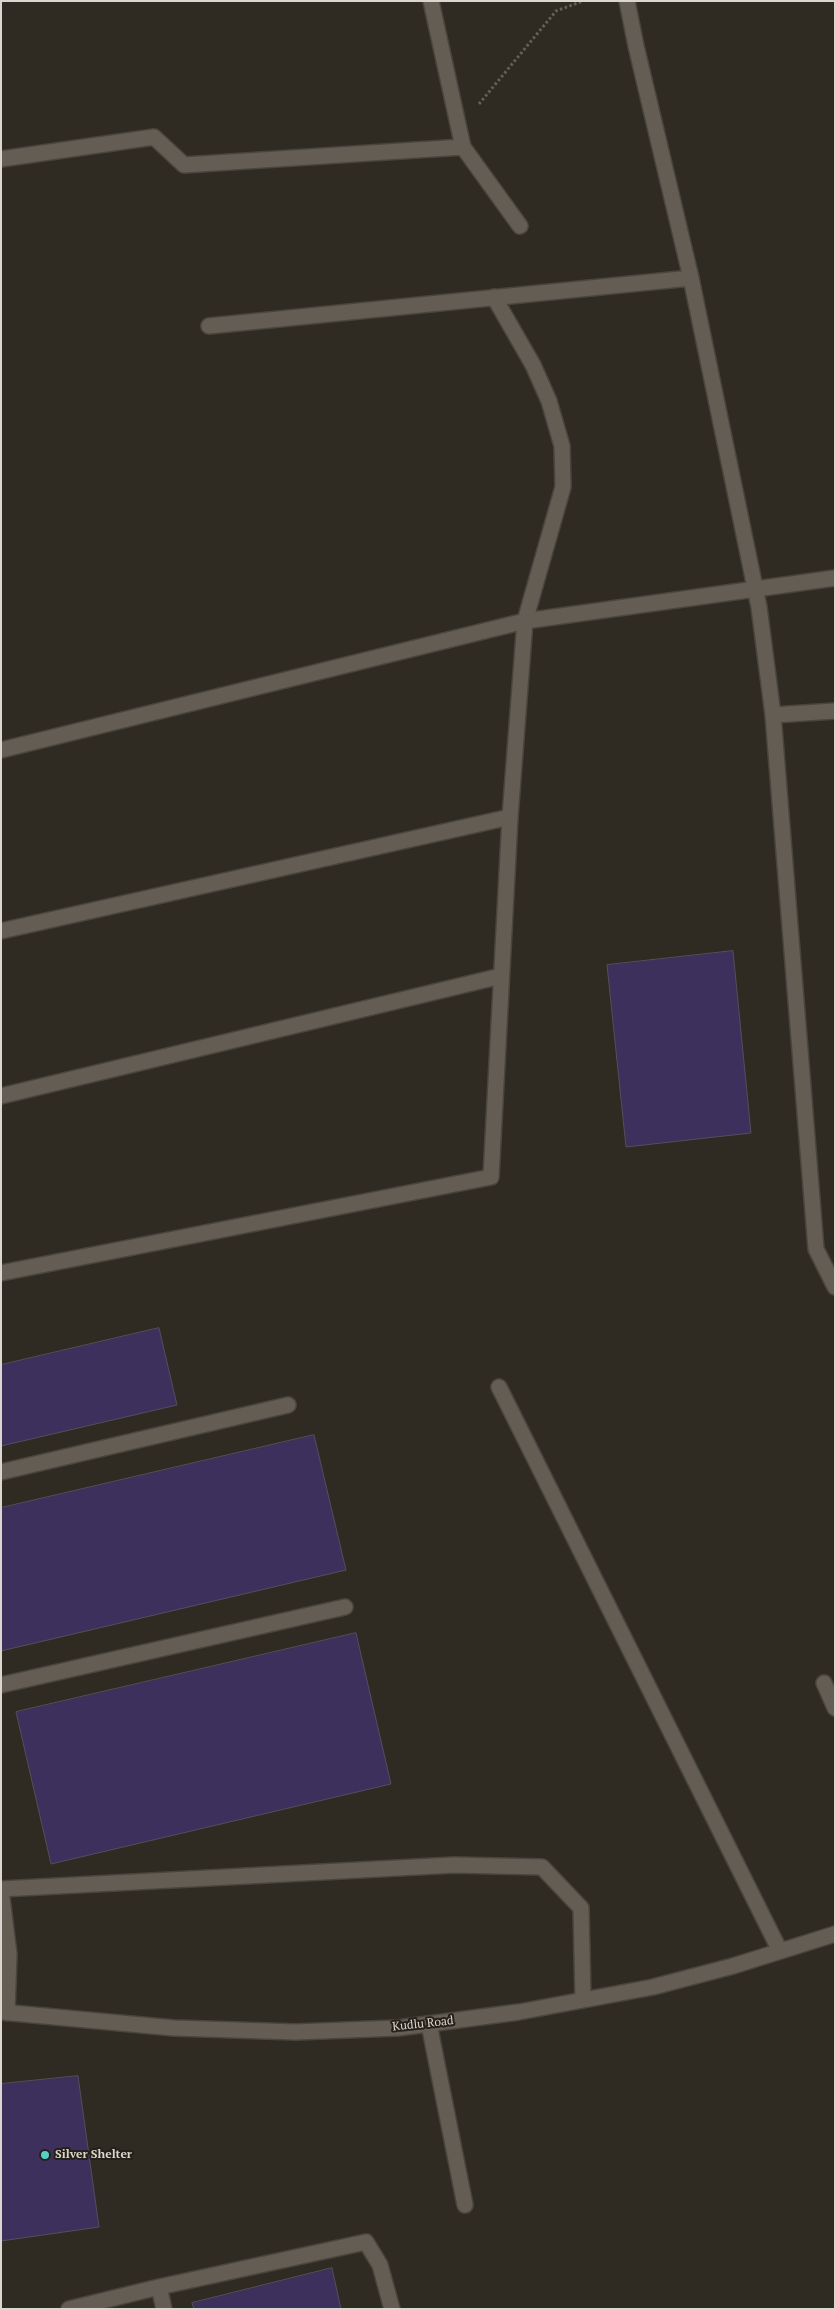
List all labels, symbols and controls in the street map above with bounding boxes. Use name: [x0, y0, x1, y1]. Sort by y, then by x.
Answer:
street label: Kudlu Road: [392, 2014, 454, 2034]
place label: Silver Shelter: [55, 2148, 132, 2162]
marker: Silver Shelter: [39, 2149, 51, 2161]

